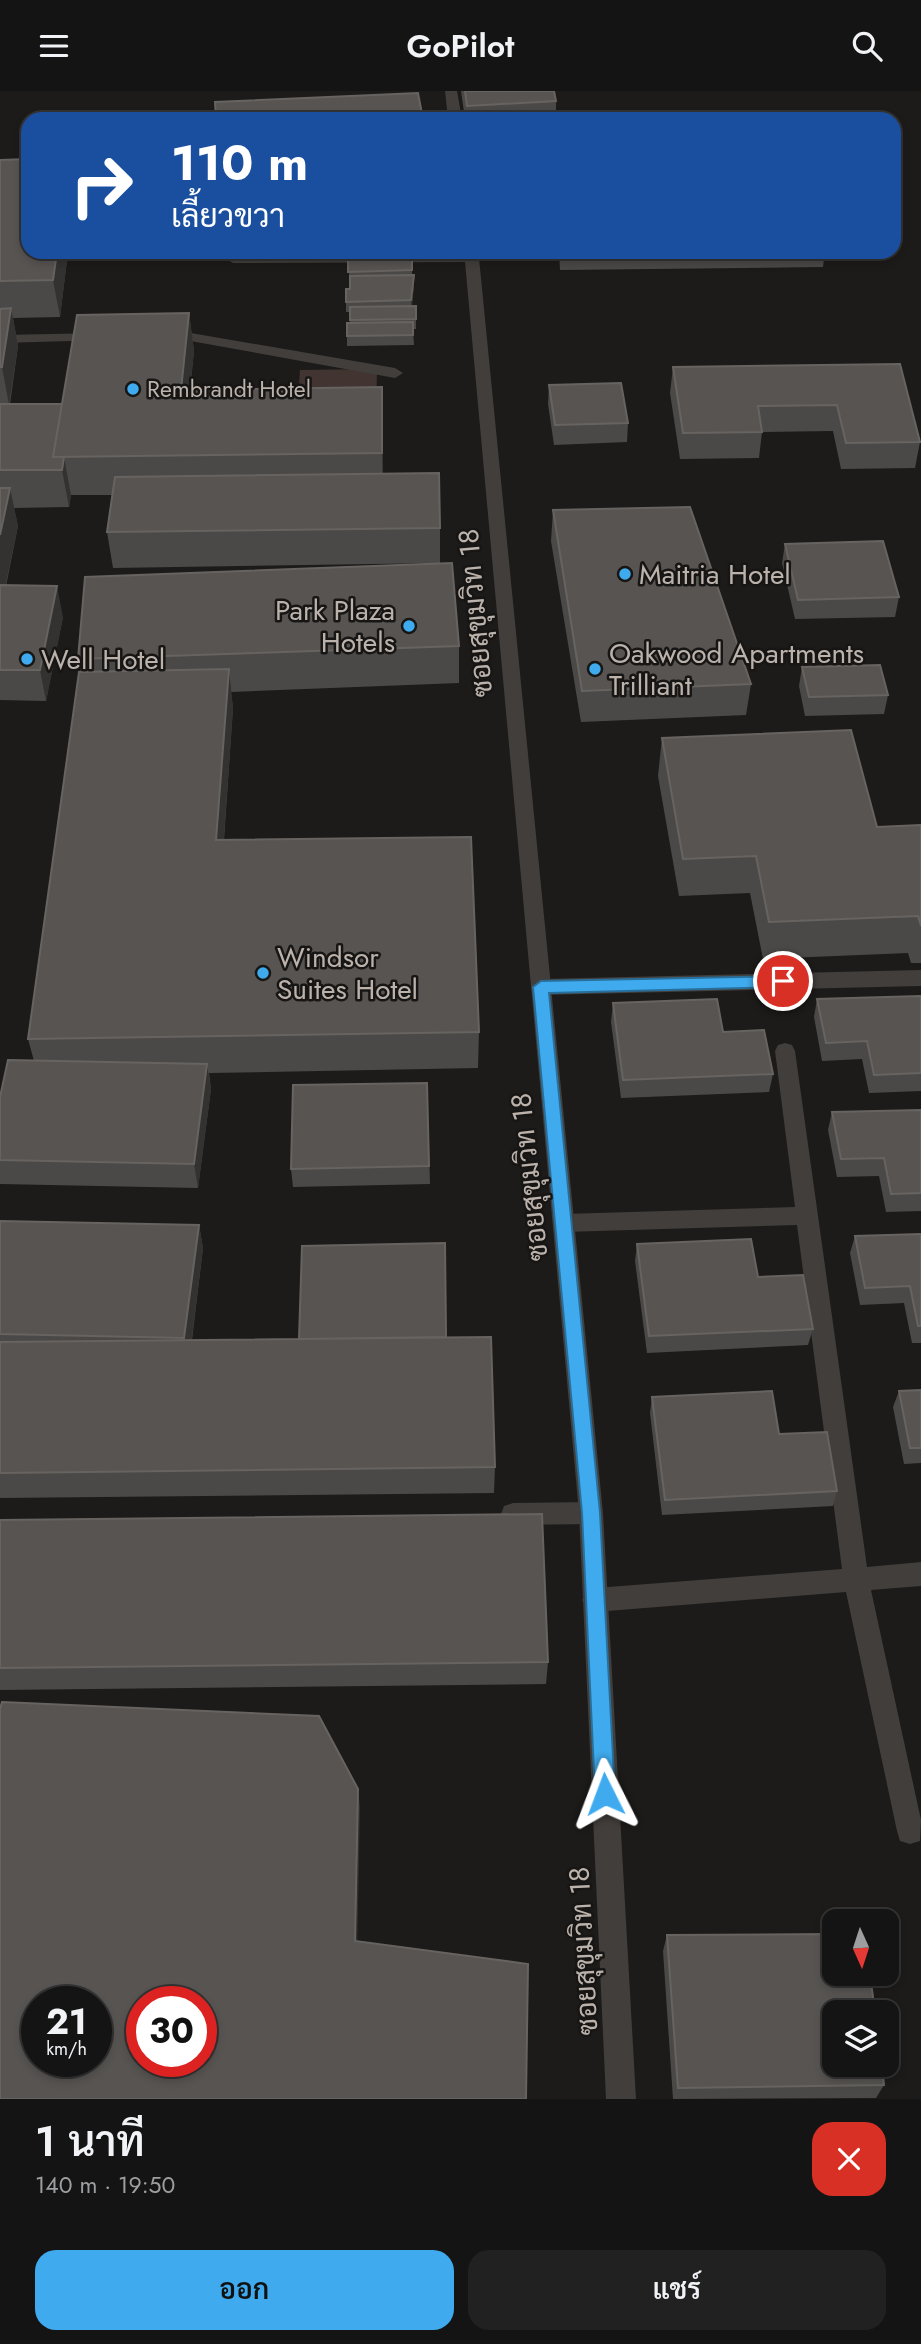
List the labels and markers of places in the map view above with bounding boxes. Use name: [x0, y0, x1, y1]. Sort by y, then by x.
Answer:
place label: Rembrandt Hotel: [147, 372, 311, 406]
marker: Rembrandt Hotel: [125, 381, 141, 397]
place label: Maitria Hotel: [639, 554, 791, 595]
marker: Maitria Hotel: [617, 566, 633, 582]
place label: Park Plaza Hotels: [275, 590, 395, 663]
marker: Park Plaza Hotels: [401, 618, 417, 634]
place label: Oakwood Apartments Trilliant: [609, 633, 864, 706]
place label: Well Hotel: [41, 639, 165, 680]
marker: Well Hotel: [19, 651, 35, 667]
marker: Oakwood Apartments Trilliant: [587, 661, 603, 677]
place label: Windsor Suites Hotel: [277, 937, 418, 1010]
pin: [753, 951, 813, 1011]
marker: Windsor Suites Hotel: [255, 965, 271, 981]

